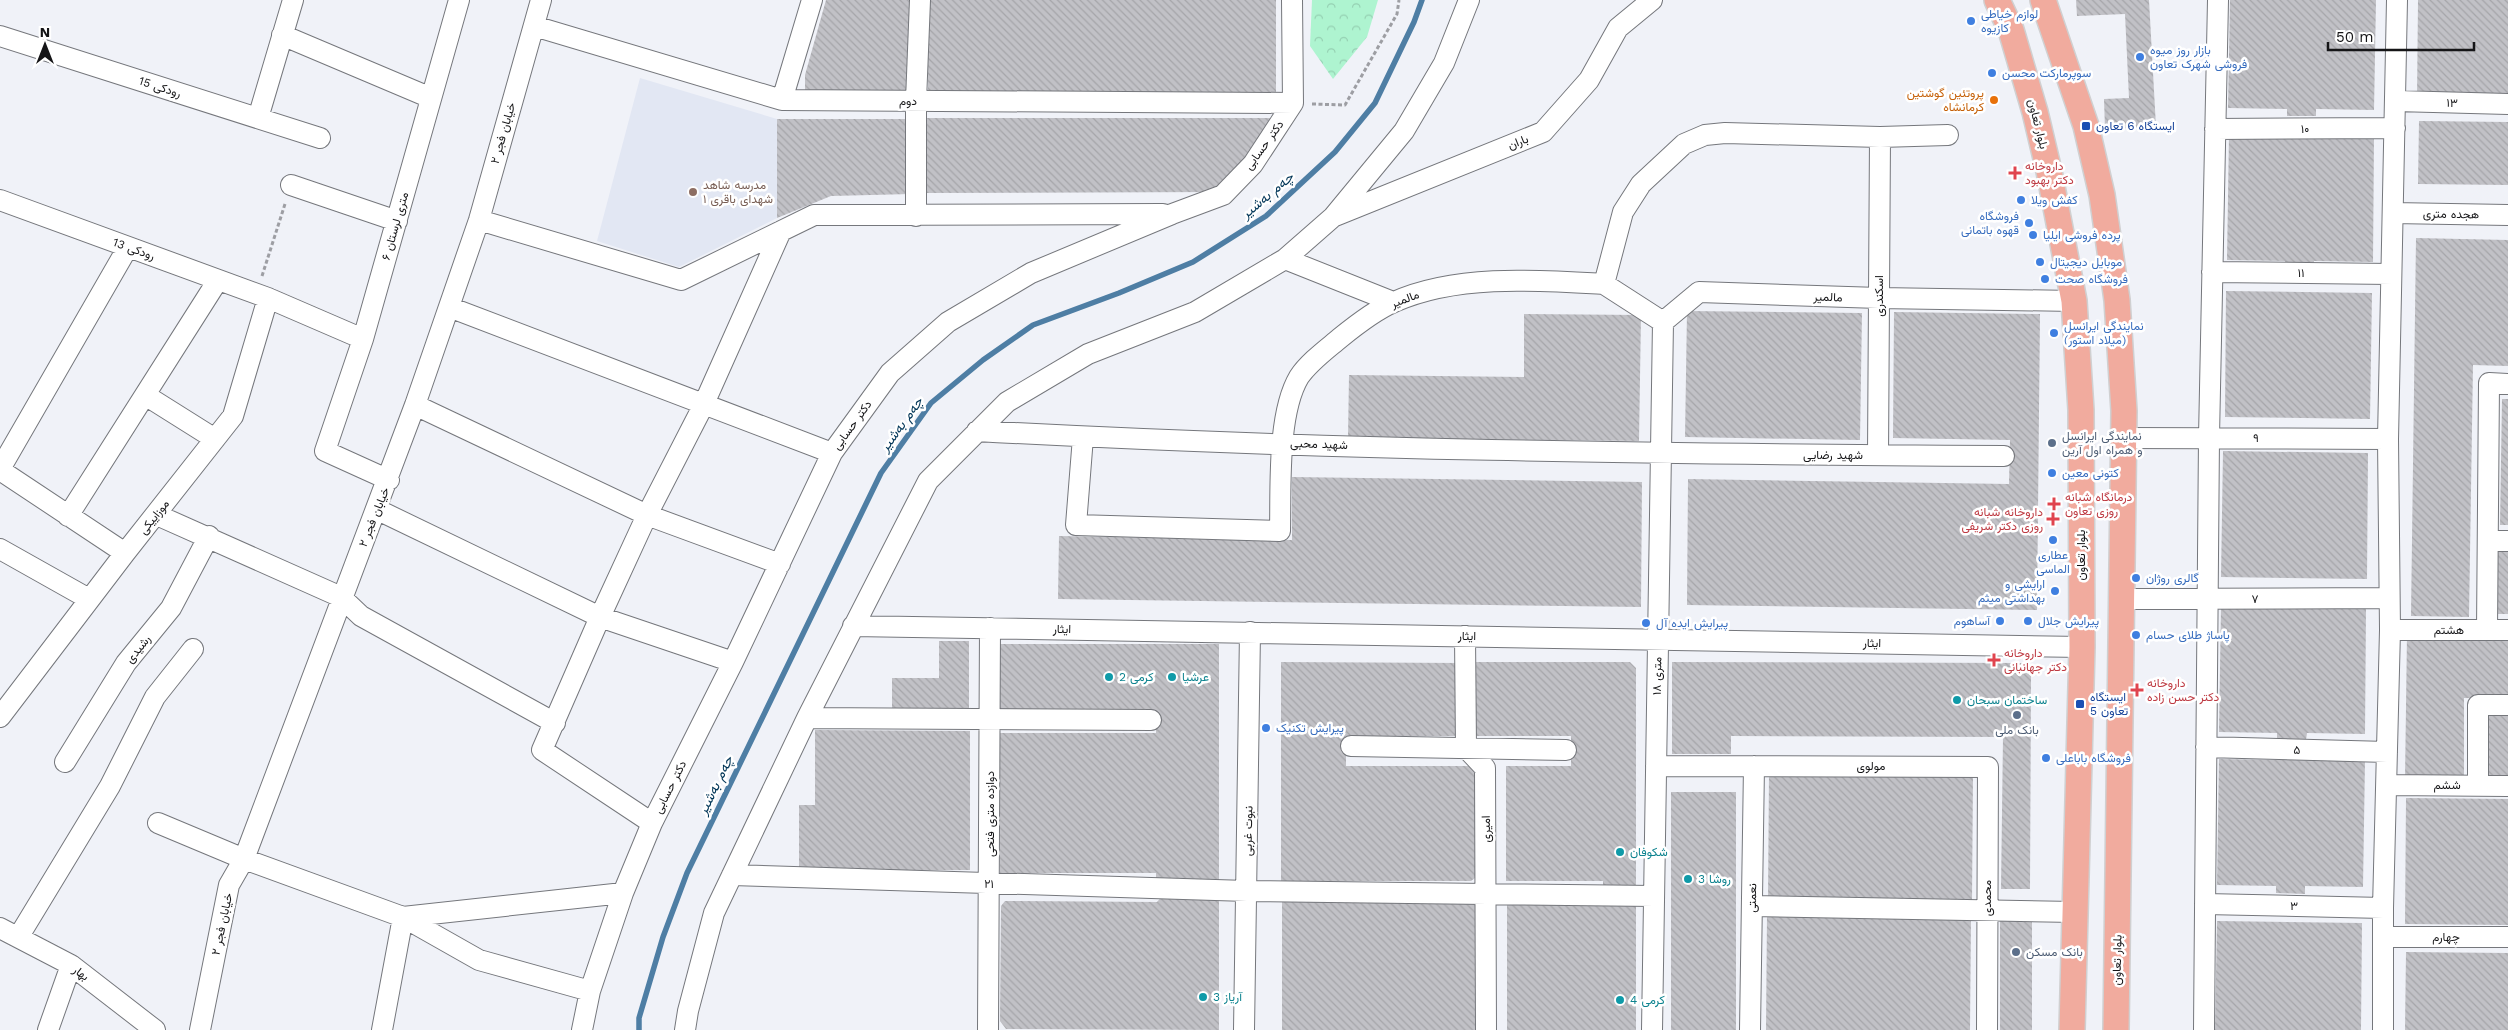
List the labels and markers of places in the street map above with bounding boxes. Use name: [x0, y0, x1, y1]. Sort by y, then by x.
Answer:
place label: لوازم خیاطی کازیوه: [1981, 7, 2038, 36]
marker: لوازم خیاطی کازیوه: [1965, 15, 1977, 27]
place label: بازار روز میوه فروشی شهرک تعاون: [2150, 43, 2247, 72]
marker: بازار روز میوه فروشی شهرک تعاون: [2134, 51, 2146, 63]
place label: سوپرمارکت محسن: [2002, 66, 2091, 81]
marker: سوپرمارکت محسن: [1986, 67, 1998, 79]
place label: پروتئین گوشتین کرمانشاه: [1907, 86, 1984, 115]
marker: پروتئین گوشتین کرمانشاه: [1988, 94, 2000, 106]
place label: ایستگاه 6 تعاون: [2096, 119, 2175, 134]
marker: ایستگاه 6 تعاون: [2080, 120, 2092, 132]
place label: داروخانه دکتر بهبود: [2025, 159, 2074, 188]
marker: داروخانه دکتر بهبود: [2009, 167, 2021, 179]
place label: مدرسه شاهد شهدای باقری ۱: [703, 178, 773, 207]
marker: مدرسه شاهد شهدای باقری ۱: [687, 186, 699, 198]
place label: کفش ویلا: [2031, 193, 2078, 208]
marker: کفش ویلا: [2015, 194, 2027, 206]
place label: فروشگاه قهوه باتمانی: [1961, 209, 2019, 238]
marker: فروشگاه قهوه باتمانی: [2023, 217, 2035, 229]
place label: پرده فروشی ایلیا: [2043, 228, 2121, 243]
marker: پرده فروشی ایلیا: [2027, 229, 2039, 241]
place label: موبایل دیجیتال: [2050, 255, 2122, 270]
marker: موبایل دیجیتال: [2034, 256, 2046, 268]
place label: فروشگاه صحت: [2055, 272, 2128, 287]
marker: فروشگاه صحت: [2039, 273, 2051, 285]
place label: نمایندگی ایرانسل (میلاد استور): [2064, 319, 2144, 348]
marker: نمایندگی ایرانسل (میلاد استور): [2048, 327, 2060, 339]
place label: نمایندگی ایرانسل و همراه اول آرین: [2062, 429, 2143, 458]
marker: نمایندگی ایرانسل و همراه اول آرین: [2046, 437, 2058, 449]
place label: کتونی معین: [2062, 466, 2119, 481]
marker: کتونی معین: [2046, 467, 2058, 479]
place label: درمانگاه شبانه روزی تعاون: [2065, 490, 2132, 519]
marker: درمانگاه شبانه روزی تعاون: [2047, 497, 2061, 511]
place label: داروخانه شبانه روزی دکتر شریفی: [1962, 505, 2043, 534]
marker: داروخانه شبانه روزی دکتر شریفی: [2047, 513, 2059, 525]
marker: عطاری الماسی: [2047, 534, 2059, 546]
place label: عطاری الماسی: [2036, 548, 2070, 577]
place label: گالری روژان: [2146, 571, 2199, 586]
marker: گالری روژان: [2130, 572, 2142, 584]
place label: ارایشی و بهداشتی میثم: [1978, 577, 2045, 606]
marker: ارایشی و بهداشتی میثم: [2049, 585, 2061, 597]
place label: آساهوم: [1954, 614, 1991, 629]
place label: پیرایش جلال: [2038, 614, 2099, 629]
marker: آساهوم: [1994, 615, 2006, 627]
marker: پیرایش جلال: [2022, 615, 2034, 627]
place label: پیرایش ایده آل: [1656, 616, 1728, 631]
marker: پیرایش ایده آل: [1640, 617, 1652, 629]
place label: پاساژ طلای حسام: [2146, 628, 2230, 643]
marker: پاساژ طلای حسام: [2130, 629, 2142, 641]
place label: داروخانه دکتر جهانبانی: [2004, 646, 2067, 675]
marker: داروخانه دکتر جهانبانی: [1988, 654, 2000, 666]
place label: کرمی 2: [1119, 670, 1154, 685]
place label: عرشیا: [1182, 670, 1209, 685]
marker: کرمی 2: [1103, 671, 1115, 683]
marker: عرشیا: [1166, 671, 1178, 683]
place label: داروخانه دکتر حسن زاده: [2147, 676, 2220, 705]
marker: داروخانه دکتر حسن زاده: [2131, 684, 2143, 696]
place label: ایستگاه 5 تعاون: [2090, 690, 2129, 719]
place label: ساختمان سبحان: [1967, 693, 2047, 707]
marker: ساختمان سبحان: [1951, 694, 1963, 706]
marker: ایستگاه 5 تعاون: [2074, 698, 2086, 710]
marker: بانک ملی: [2011, 709, 2023, 721]
place label: پیرایش تکنیک: [1276, 721, 1344, 736]
marker: پیرایش تکنیک: [1260, 722, 1272, 734]
place label: بانک ملی: [1995, 723, 2039, 738]
place label: فروشگاه باباعلی: [2056, 751, 2131, 766]
marker: فروشگاه باباعلی: [2040, 752, 2052, 764]
place label: شکوفان: [1630, 845, 1668, 860]
marker: شکوفان: [1614, 846, 1626, 858]
place label: روشا 3: [1698, 872, 1731, 887]
marker: روشا 3: [1682, 873, 1694, 885]
place label: بانک مسکن: [2026, 945, 2083, 960]
marker: بانک مسکن: [2010, 946, 2022, 958]
place label: آریاز 3: [1213, 990, 1243, 1005]
marker: آریاز 3: [1197, 991, 1209, 1003]
place label: کرمی 4: [1630, 993, 1665, 1008]
marker: کرمی 4: [1614, 994, 1626, 1006]

